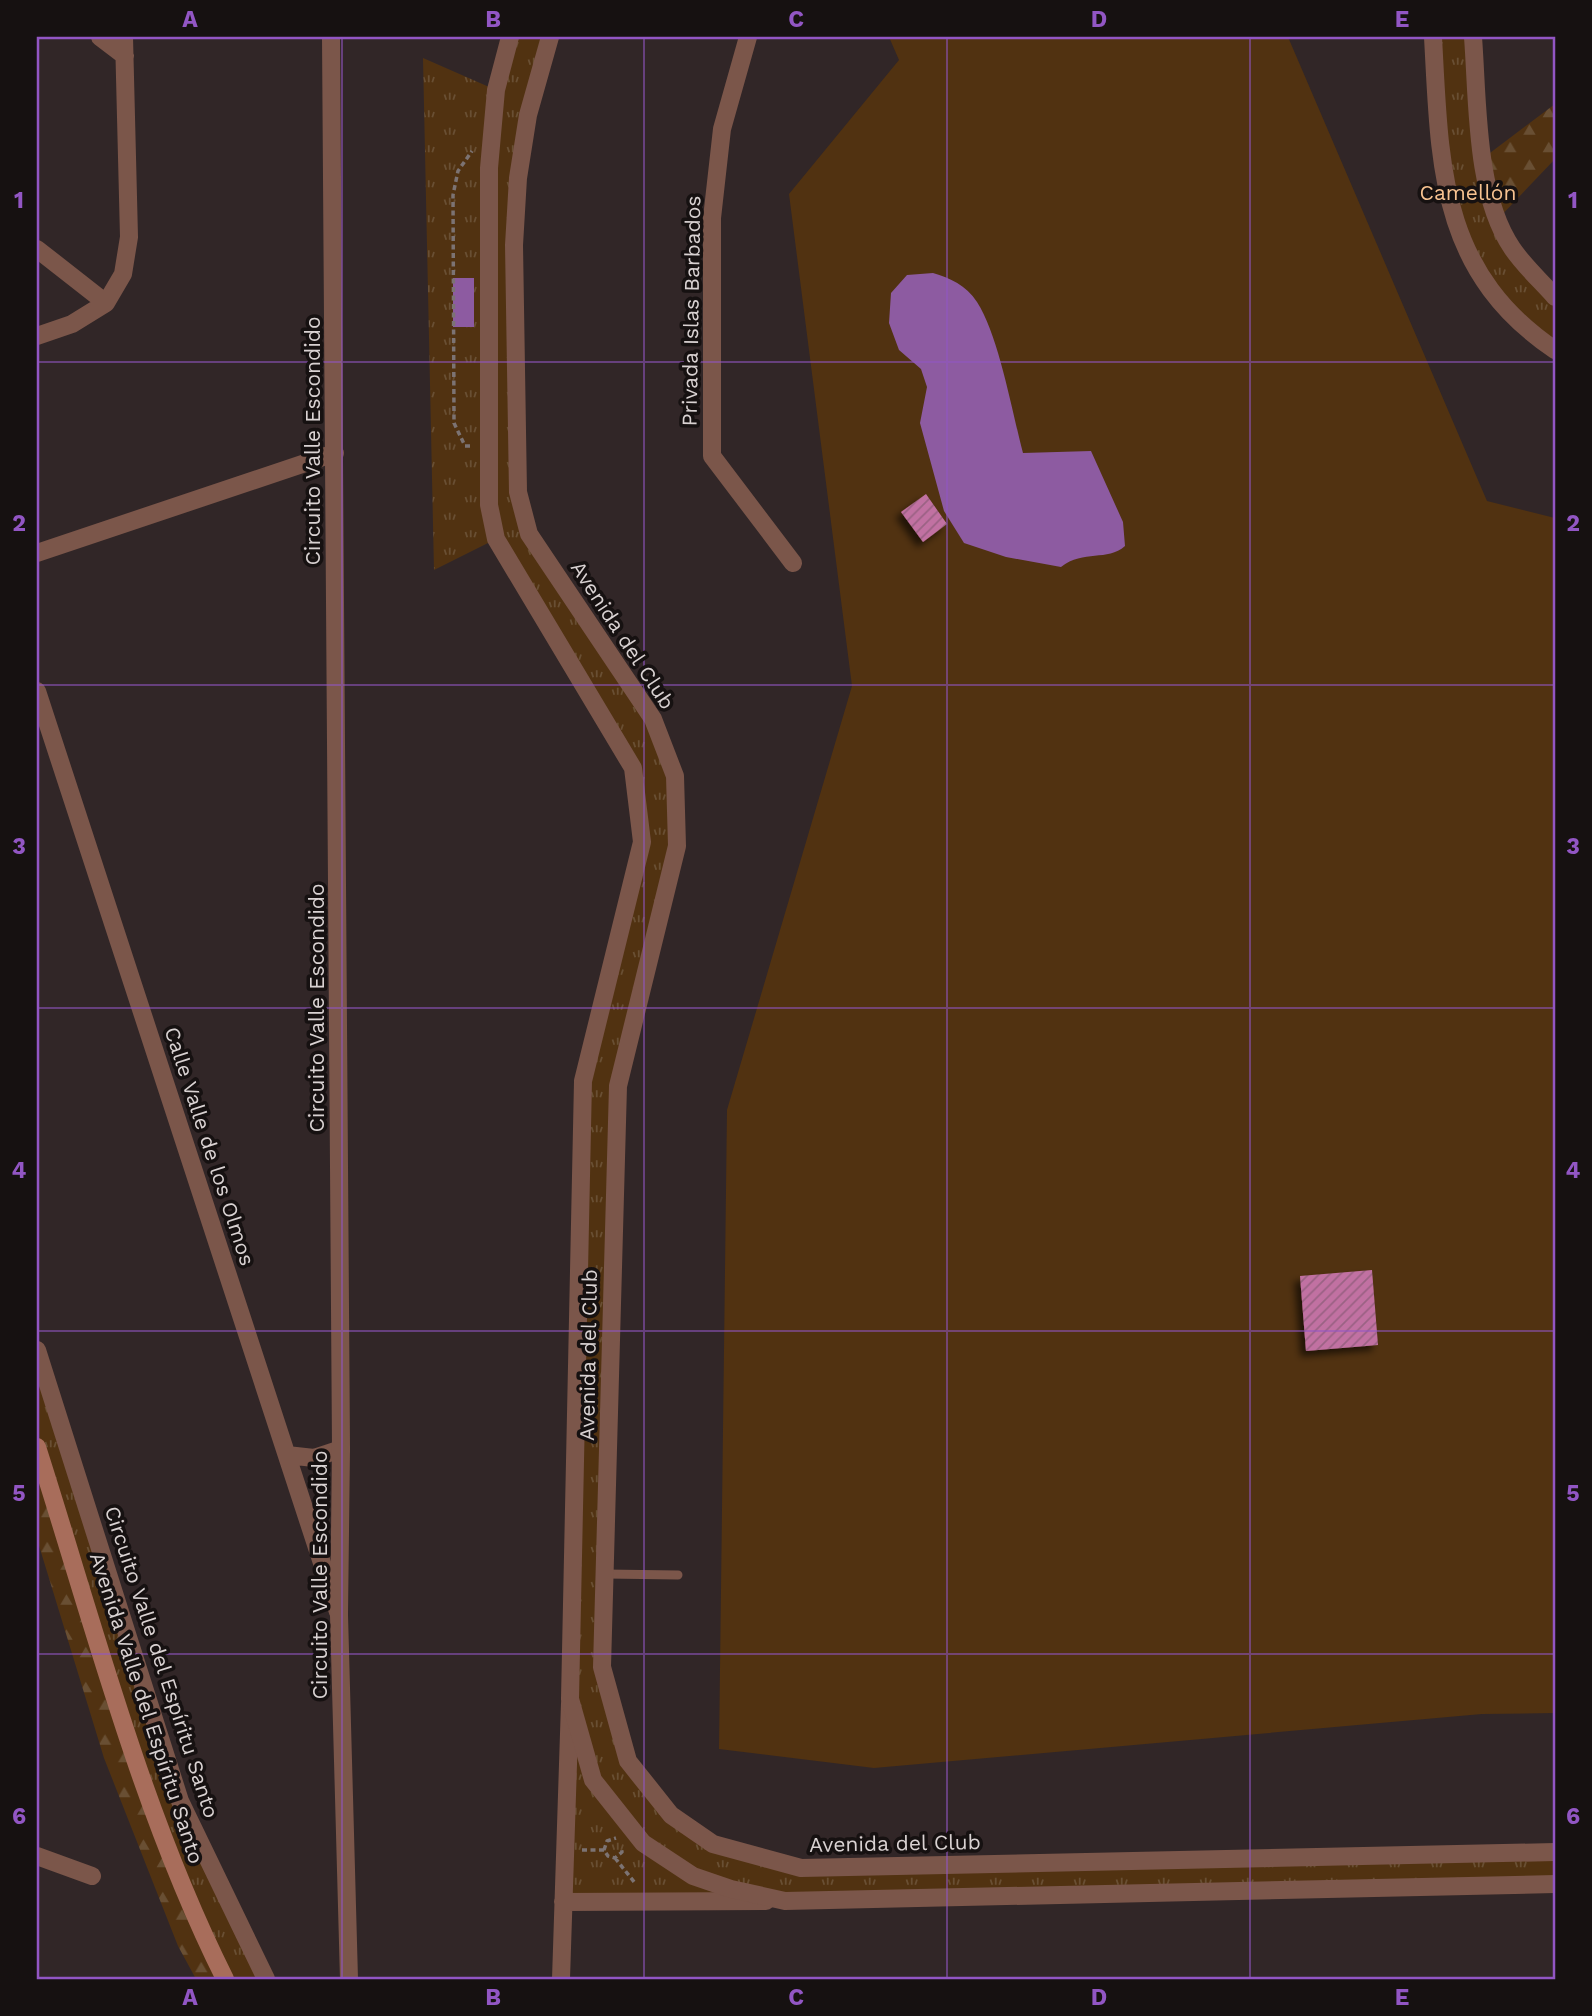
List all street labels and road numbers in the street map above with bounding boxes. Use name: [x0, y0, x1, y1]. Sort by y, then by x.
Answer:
street label: Privada Islas Barbados: [676, 195, 706, 427]
street label: Circuito Valle Escondido: [300, 316, 325, 566]
street label: Avenida del Club: [566, 556, 680, 714]
street label: Circuito Valle Escondido: [304, 883, 329, 1133]
street label: Calle Valle de los Olmos: [160, 1023, 260, 1269]
street label: Avenida del Club: [574, 1269, 602, 1441]
street label: Circuito Valle Escondido: [307, 1450, 332, 1700]
street label: Circuito Valle del Espíritu Santo: [100, 1503, 224, 1821]
street label: Avenida Valle del Espíritu Santo: [85, 1549, 209, 1867]
street label: Avenida del Club: [809, 1829, 981, 1857]

